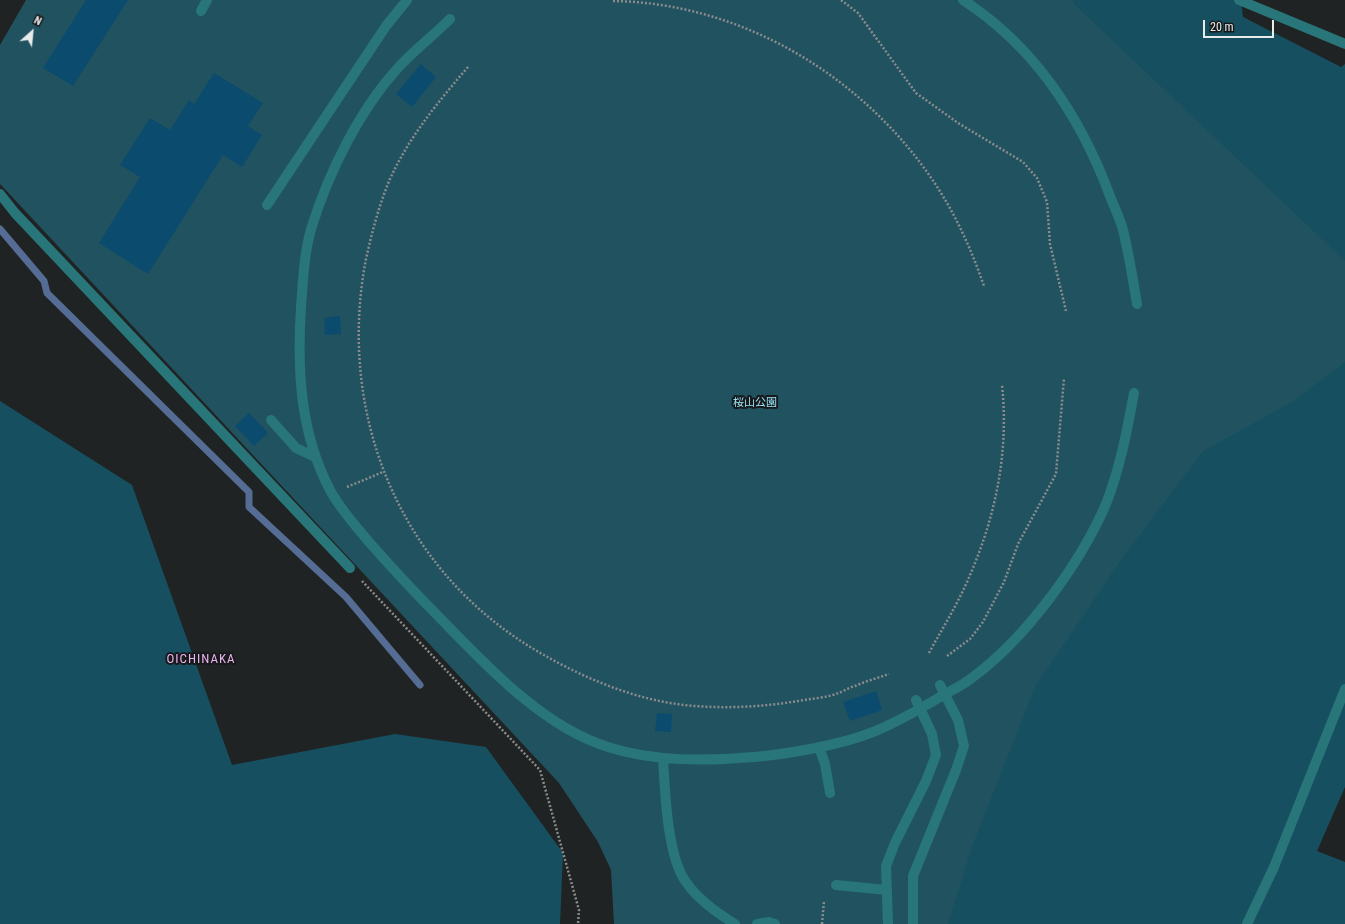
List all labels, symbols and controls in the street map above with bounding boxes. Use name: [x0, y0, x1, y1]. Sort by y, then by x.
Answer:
north arrow: [12, 12, 52, 52]
scale bar: [1205, 12, 1276, 38]
text: N: [32, 14, 44, 28]
text: 20 m: [1210, 20, 1234, 34]
park label: 桜山公園: [733, 396, 777, 410]
district label: OICHINAKA: [167, 652, 235, 668]

